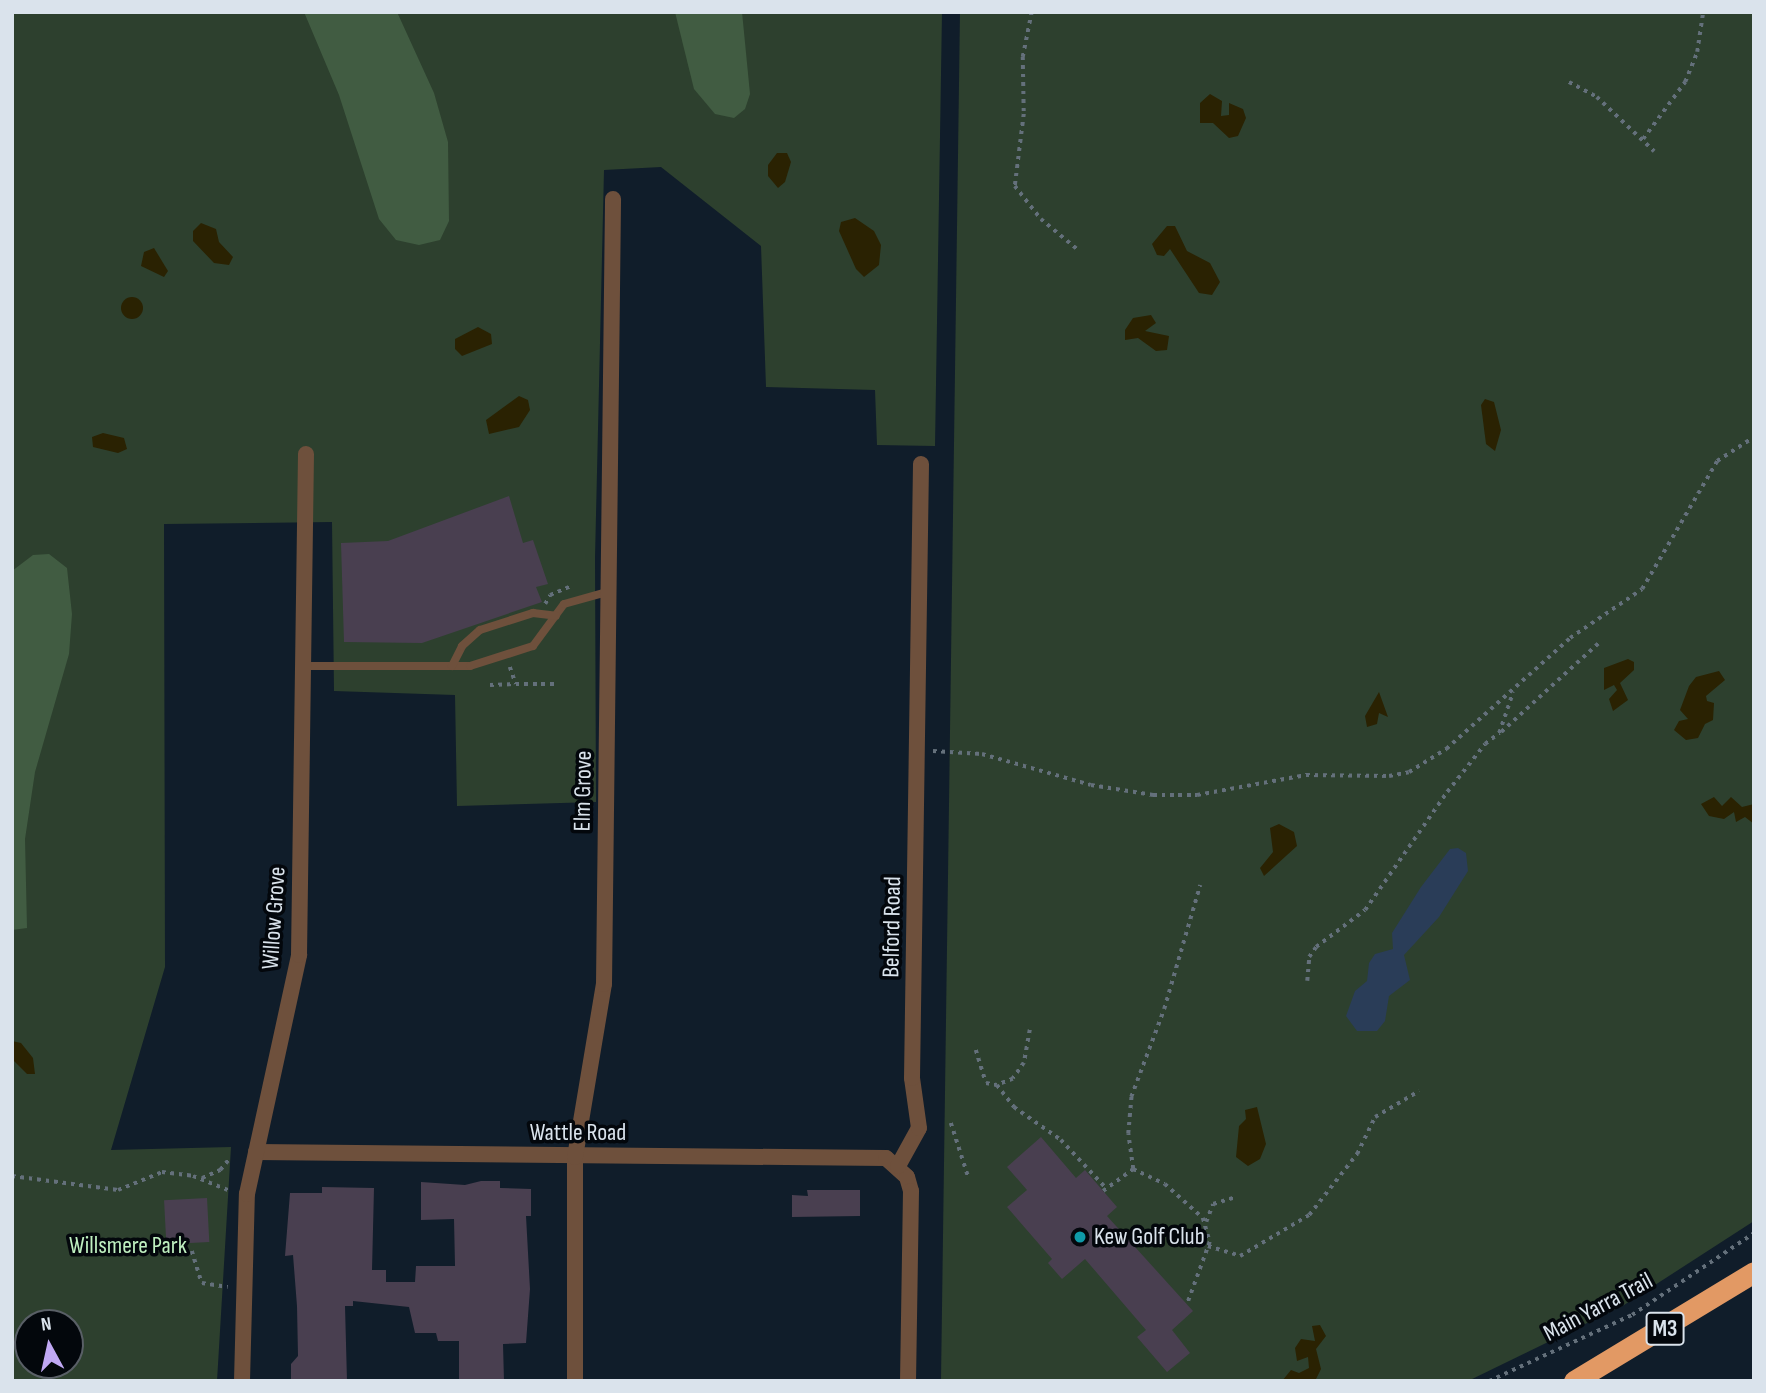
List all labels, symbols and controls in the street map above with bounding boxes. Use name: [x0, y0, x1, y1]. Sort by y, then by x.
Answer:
street label: Elm Grove: [568, 750, 598, 832]
street label: Willow Grove: [256, 866, 292, 970]
street label: Belford Road: [877, 876, 907, 978]
street label: Wattle Road: [530, 1119, 626, 1147]
place label: Kew Golf Club: [1094, 1223, 1205, 1251]
marker: Kew Golf Club: [1072, 1229, 1088, 1245]
park label: Willsmere Park: [69, 1232, 187, 1260]
street label: Main Yarra Trail: [1539, 1266, 1657, 1348]
north arrow: [14, 1309, 84, 1379]
road number: M3: [1644, 1310, 1686, 1348]
text: N: [40, 1313, 53, 1337]

